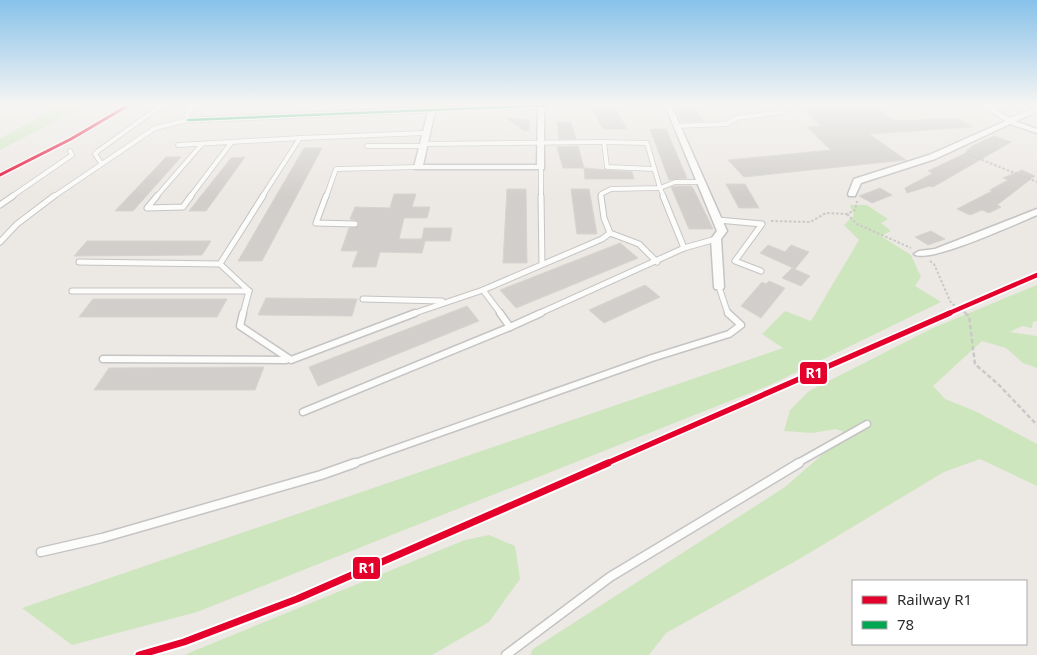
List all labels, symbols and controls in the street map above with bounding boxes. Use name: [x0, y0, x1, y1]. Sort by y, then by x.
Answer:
line badge: R1: [799, 361, 828, 385]
text: R1: [805, 363, 823, 382]
line badge: R1: [352, 556, 381, 580]
text: R1: [358, 558, 376, 577]
legend: [852, 580, 1027, 645]
text: Railway R1: [897, 589, 972, 609]
text: 78: [897, 614, 914, 634]

